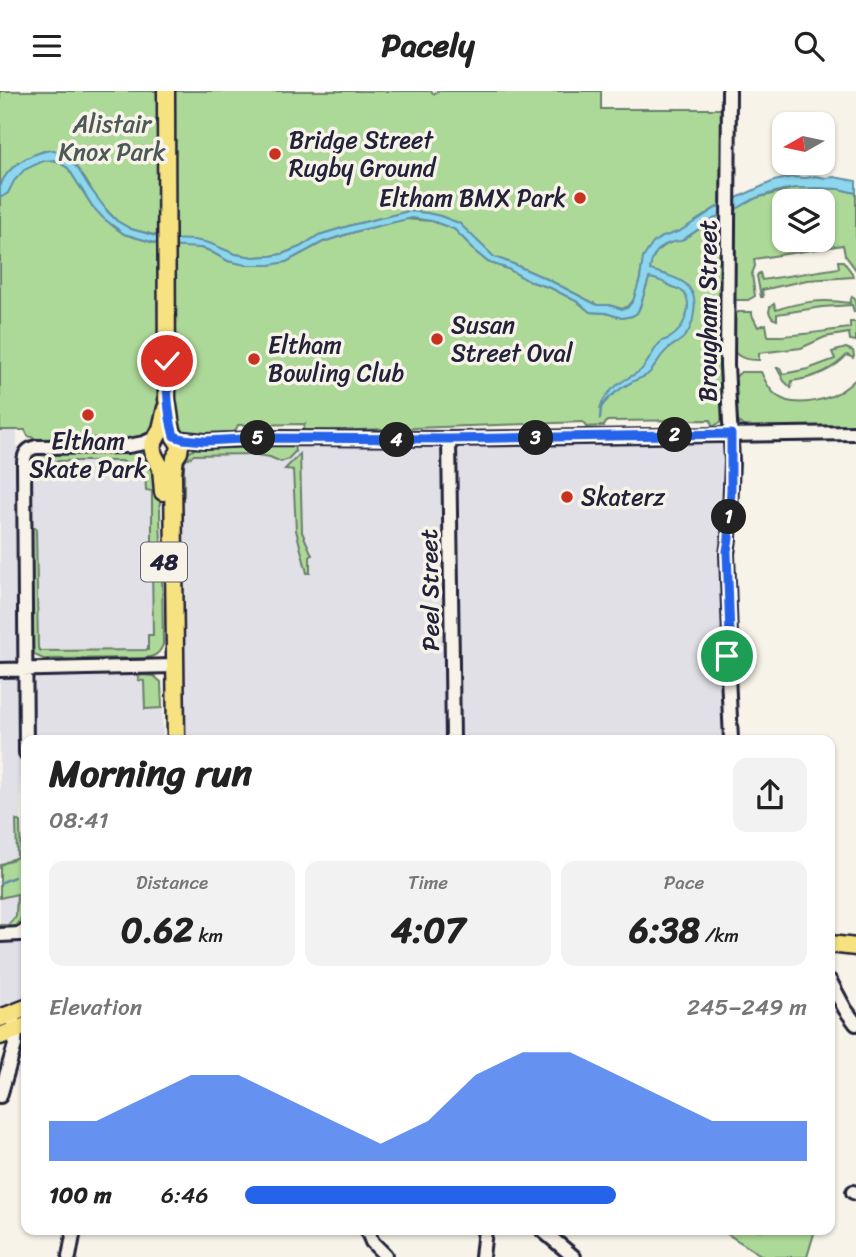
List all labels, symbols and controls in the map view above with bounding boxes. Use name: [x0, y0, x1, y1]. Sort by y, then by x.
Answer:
text: Pacely: [381, 17, 475, 74]
icon: menu: [28, 27, 66, 65]
icon: search: [790, 27, 828, 65]
park label: Alistair Knox Park: [59, 103, 166, 173]
north arrow: [772, 112, 835, 175]
map controls: [772, 112, 835, 252]
place label: Bridge Street Rugby Ground: [289, 119, 437, 189]
marker: Bridge Street Rugby Ground: [267, 146, 283, 162]
place label: Eltham BMX Park: [379, 177, 566, 219]
button: layers: [772, 189, 835, 252]
marker: Eltham BMX Park: [572, 190, 588, 206]
street label: Brougham Street: [687, 220, 729, 402]
place label: Susan Street Oval: [451, 304, 574, 374]
place label: Eltham Bowling Club: [268, 324, 404, 394]
pin: [137, 331, 197, 391]
marker: Susan Street Oval: [429, 331, 445, 347]
icon: check: [148, 342, 186, 380]
marker: Eltham Bowling Club: [246, 351, 262, 367]
marker: Eltham Skate Park: [80, 407, 96, 423]
pin: 2: [658, 417, 692, 453]
text: 2: [669, 418, 680, 451]
place label: Eltham Skate Park: [29, 420, 147, 490]
pin: 5: [240, 421, 276, 455]
text: 5: [252, 421, 263, 454]
pin: 3: [518, 421, 554, 455]
text: 3: [530, 421, 541, 454]
pin: 4: [380, 423, 414, 457]
text: 4: [391, 423, 402, 456]
place label: Skaterz: [581, 476, 666, 518]
marker: Skaterz: [559, 489, 575, 505]
pin: 1: [712, 499, 746, 535]
text: 1: [724, 500, 733, 533]
street label: Peel Street: [408, 529, 452, 651]
road number: 48: [141, 543, 187, 582]
pin: [697, 626, 757, 686]
icon: arrive: [708, 637, 746, 675]
text: Morning run: [49, 740, 252, 807]
button: share: [733, 758, 807, 832]
text: 08:41: [49, 800, 109, 841]
text: Distance: [136, 866, 208, 899]
text: Time: [408, 866, 448, 899]
text: Pace: [664, 866, 704, 899]
text: 0.62: [121, 899, 194, 961]
text: 4:07: [391, 899, 465, 961]
text: 6:38: [629, 899, 700, 961]
text: km: [194, 919, 223, 952]
text: /km: [700, 919, 739, 952]
text: Elevation: [49, 987, 142, 1028]
text: 245–249 m: [687, 987, 807, 1028]
text: 100 m: [49, 1175, 112, 1216]
text: 6:46: [161, 1175, 208, 1216]

